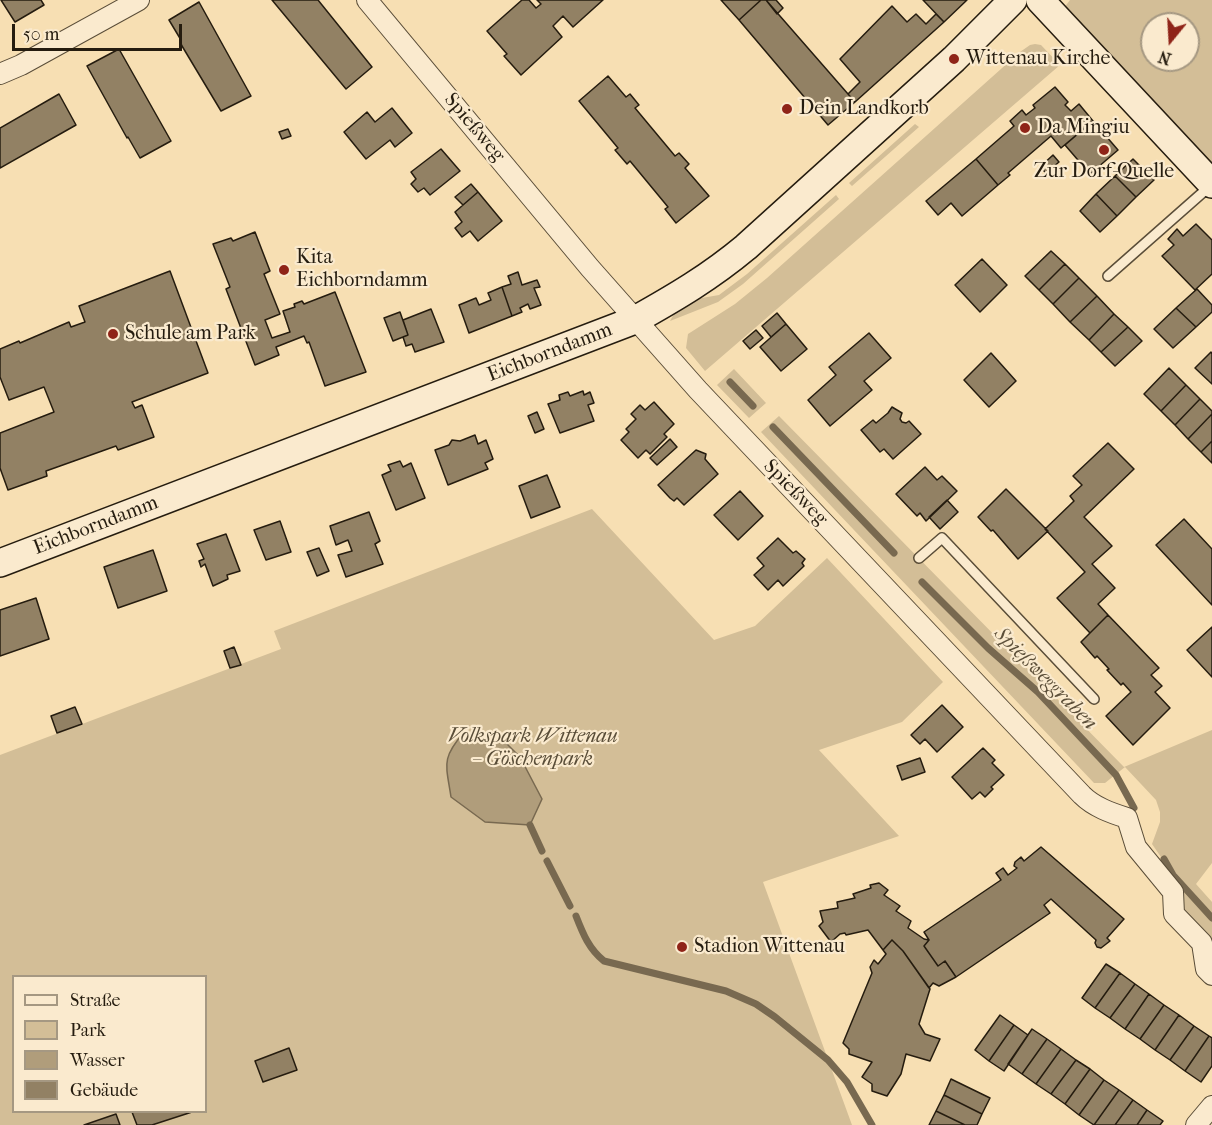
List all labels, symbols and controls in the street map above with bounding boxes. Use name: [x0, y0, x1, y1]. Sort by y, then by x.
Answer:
scale bar: [15, 12, 184, 50]
north arrow: [1140, 12, 1200, 72]
text: 50 m: [23, 24, 59, 45]
place label: Wittenau Kirche: [966, 47, 1111, 71]
text: N: [1156, 47, 1174, 69]
marker: Wittenau Kirche: [947, 52, 961, 66]
street label: Spießweg: [438, 89, 510, 167]
place label: Dein Landkorb: [799, 97, 929, 121]
marker: Dein Landkorb: [780, 102, 794, 116]
place label: Da Mingiu: [1037, 116, 1129, 140]
marker: Da Mingiu: [1018, 121, 1032, 135]
marker: Zur Dorf-Quelle: [1097, 143, 1111, 157]
place label: Zur Dorf-Quelle: [1034, 160, 1174, 184]
place label: Kita Eichborndamm: [296, 246, 428, 293]
marker: Kita Eichborndamm: [277, 263, 291, 277]
street label: Eichborndamm: [484, 318, 616, 388]
place label: Schule am Park: [125, 322, 256, 346]
marker: Schule am Park: [106, 327, 120, 341]
street label: Spießweg: [758, 455, 832, 531]
street label: Eichborndamm: [30, 491, 162, 561]
water label: Spießweggraben: [988, 622, 1102, 736]
park label: Volkspark Wittenau – Göschenpark: [448, 725, 618, 772]
place label: Stadion Wittenau: [694, 935, 845, 959]
marker: Stadion Wittenau: [675, 940, 689, 954]
legend: [12, 975, 207, 1113]
text: Straße: [70, 990, 120, 1011]
text: Park: [70, 1020, 106, 1041]
text: Wasser: [70, 1050, 125, 1071]
text: Gebäude: [70, 1080, 138, 1101]

